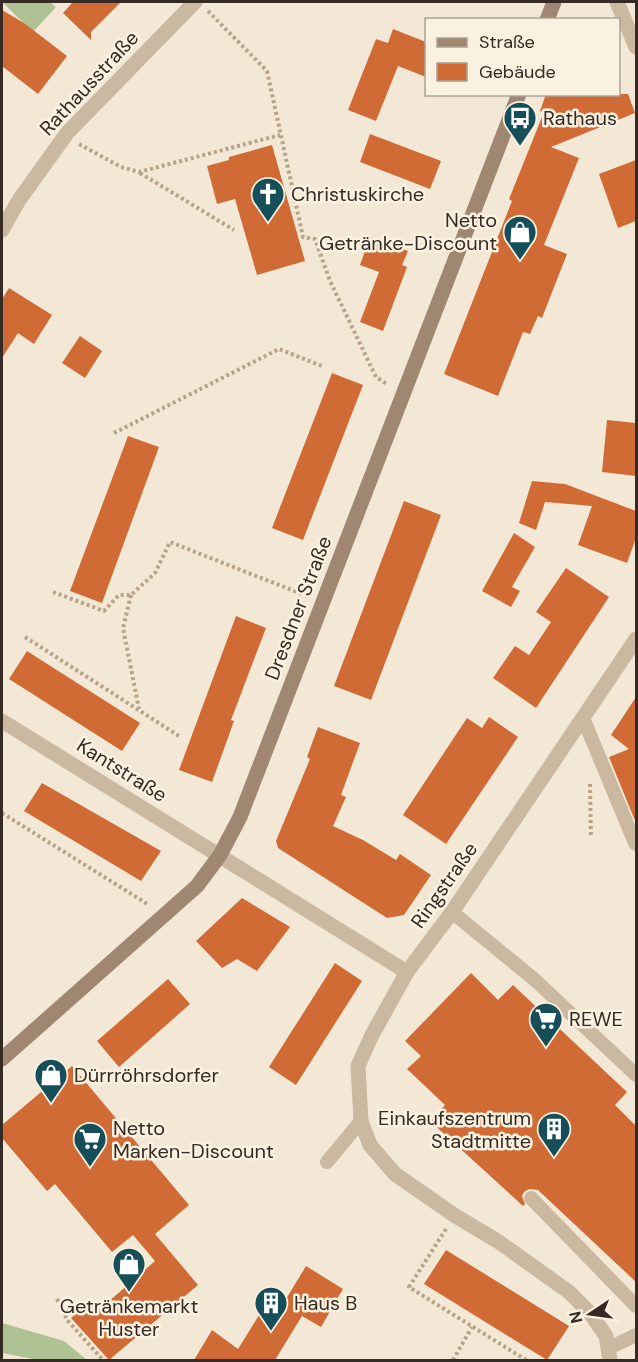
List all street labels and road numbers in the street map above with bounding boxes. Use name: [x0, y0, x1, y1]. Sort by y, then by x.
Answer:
street label: Rathausstraße: [34, 25, 144, 141]
street label: Dresdner Straße: [259, 532, 337, 684]
street label: Kantstraße: [72, 732, 172, 808]
street label: Ringstraße: [405, 837, 483, 933]

